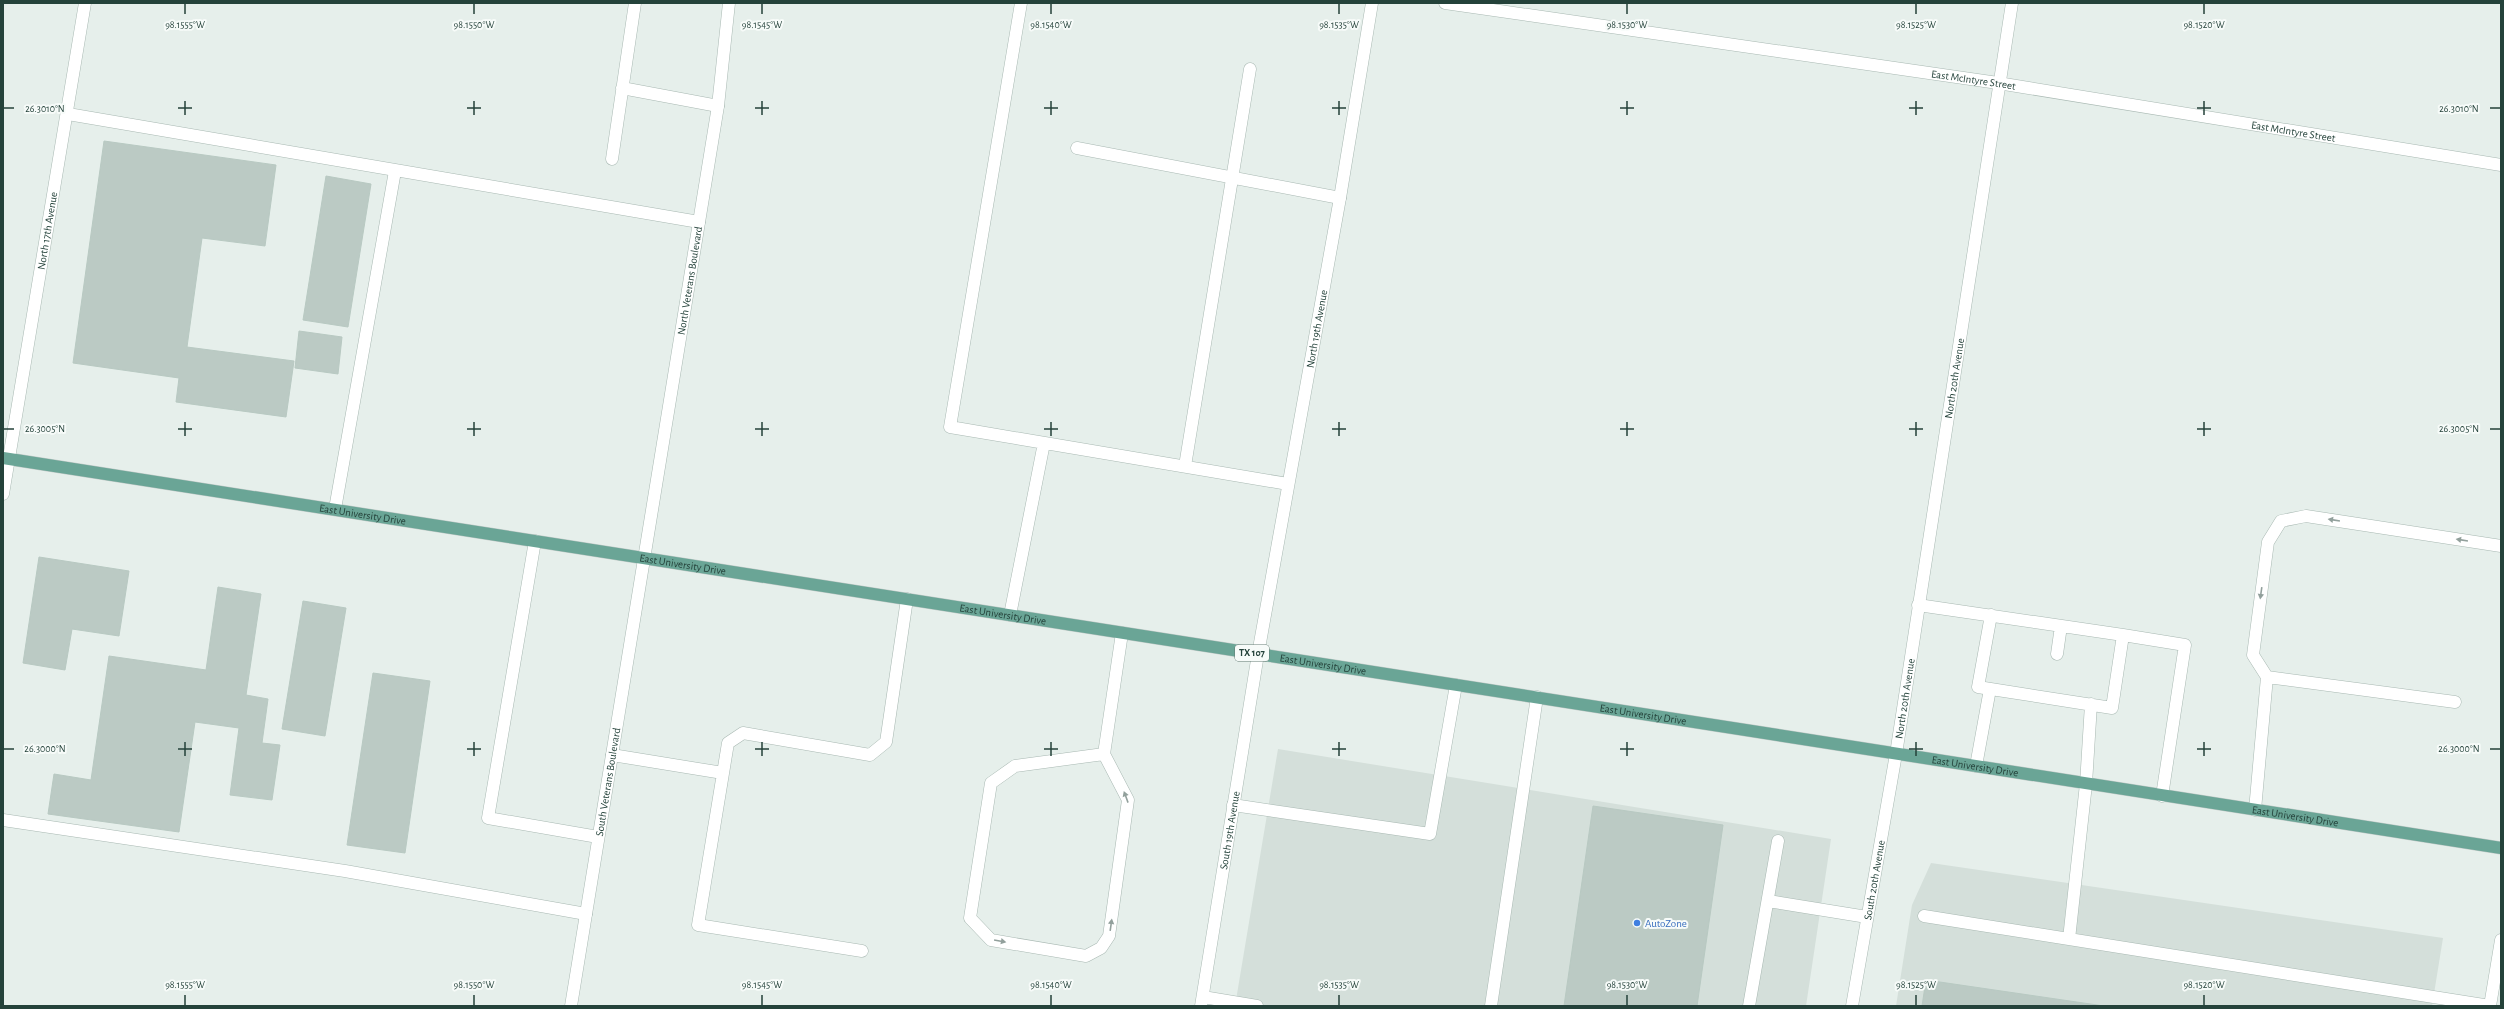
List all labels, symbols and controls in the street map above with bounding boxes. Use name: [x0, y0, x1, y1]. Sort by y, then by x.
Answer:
text: 98.1555°W: [165, 20, 205, 30]
text: 98.1550°W: [454, 20, 494, 30]
text: 98.1545°W: [742, 20, 782, 30]
text: 98.1540°W: [1030, 20, 1072, 30]
text: 98.1535°W: [1319, 20, 1359, 30]
text: 98.1530°W: [1607, 20, 1647, 30]
text: 98.1525°W: [1896, 20, 1936, 30]
text: 98.1520°W: [2183, 20, 2225, 30]
street label: East McIntyre Street: [1931, 68, 2017, 91]
text: 26.3010°N: [25, 104, 65, 114]
text: 26.3010°N: [2439, 104, 2479, 114]
street label: East McIntyre Street: [2250, 119, 2337, 144]
street label: North 17th Avenue: [35, 191, 59, 270]
street label: North Veterans Boulevard: [675, 225, 704, 336]
street label: North 19th Avenue: [1304, 289, 1329, 369]
street label: North 20th Avenue: [1942, 337, 1966, 419]
text: 26.3005°N: [25, 424, 65, 434]
text: 26.3005°N: [2439, 424, 2479, 434]
street label: East University Drive: [319, 502, 407, 526]
one-way arrow: [2328, 517, 2340, 523]
one-way arrow: [2456, 537, 2469, 543]
street label: East University Drive: [639, 552, 727, 576]
one-way arrow: [2258, 587, 2264, 599]
street label: East University Drive: [959, 602, 1047, 626]
road number: TX 107: [1235, 645, 1269, 661]
street label: East University Drive: [1279, 652, 1367, 676]
street label: North 20th Avenue: [1893, 657, 1916, 739]
street label: East University Drive: [1599, 702, 1687, 726]
street label: South Veterans Boulevard: [593, 727, 622, 837]
text: 26.3000°N: [24, 744, 66, 754]
text: 26.3000°N: [2438, 744, 2480, 754]
street label: East University Drive: [1931, 754, 2019, 778]
street label: South 19th Avenue: [1218, 790, 1241, 870]
one-way arrow: [1122, 791, 1129, 803]
street label: East University Drive: [2251, 804, 2339, 828]
street label: South 20th Avenue: [1862, 839, 1886, 921]
marker: AutoZone: [1632, 918, 1642, 928]
place label: AutoZone: [1645, 918, 1687, 929]
one-way arrow: [1108, 919, 1114, 931]
one-way arrow: [994, 939, 1006, 945]
text: 98.1555°W: [165, 980, 205, 990]
text: 98.1550°W: [454, 980, 494, 990]
text: 98.1545°W: [742, 980, 782, 990]
text: 98.1540°W: [1030, 980, 1072, 990]
text: 98.1535°W: [1319, 980, 1359, 990]
text: 98.1530°W: [1607, 980, 1647, 990]
text: 98.1525°W: [1896, 980, 1936, 990]
text: 98.1520°W: [2183, 980, 2225, 990]

